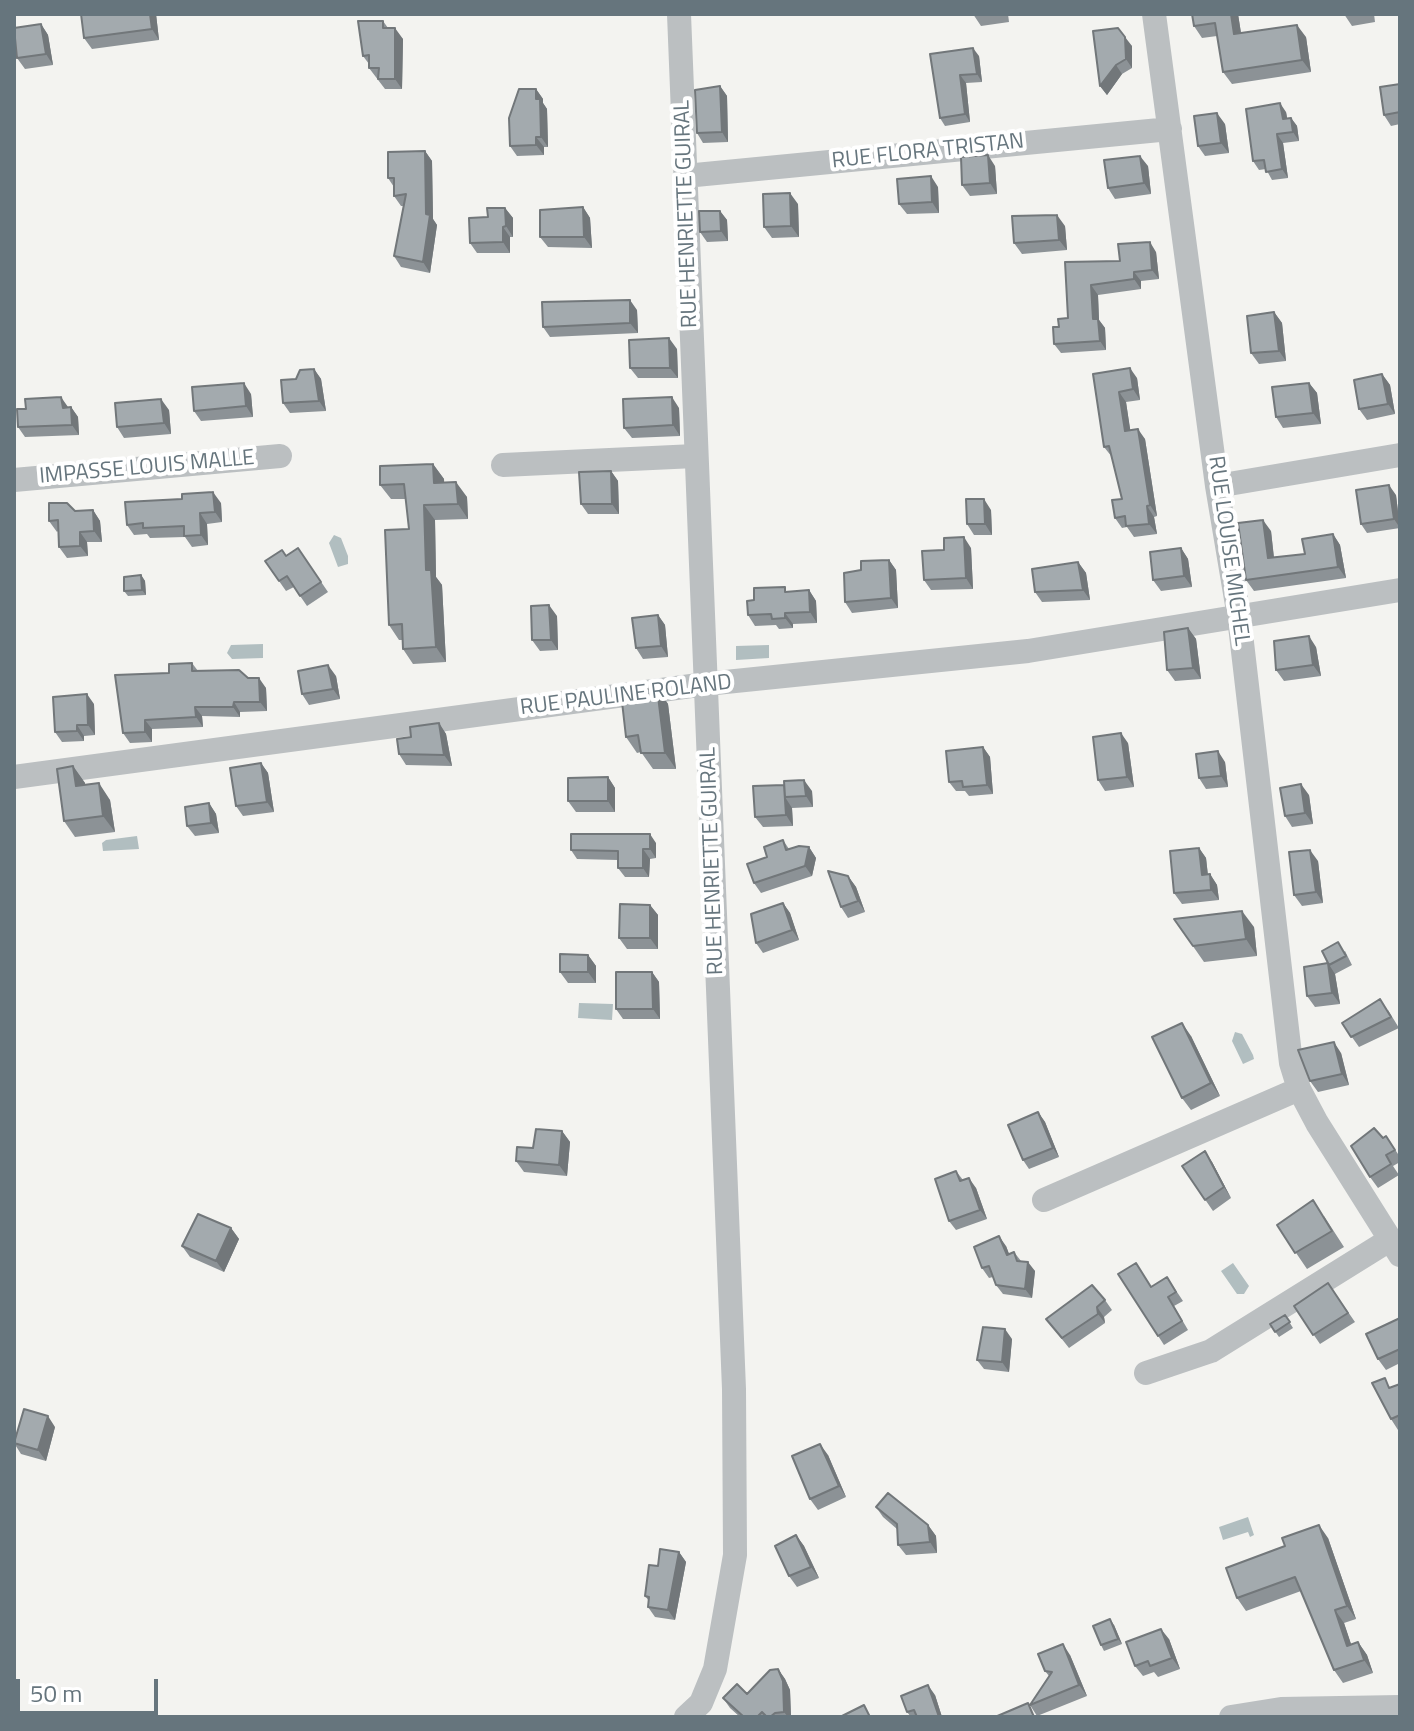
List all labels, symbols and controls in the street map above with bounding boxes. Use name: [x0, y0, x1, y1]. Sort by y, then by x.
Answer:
street label: RUE HENRIETTE GUIRAL: [670, 100, 704, 328]
street label: RUE FLORA TRISTAN: [831, 129, 1025, 175]
street label: IMPASSE LOUIS MALLE: [38, 445, 256, 491]
street label: RUE LOUISE MICHEL: [1202, 454, 1254, 648]
street label: RUE PAULINE ROLAND: [519, 670, 733, 722]
street label: RUE HENRIETTE GUIRAL: [696, 747, 730, 975]
scale bar: [20, 1663, 162, 1713]
text: 50 m: [30, 1675, 82, 1711]

